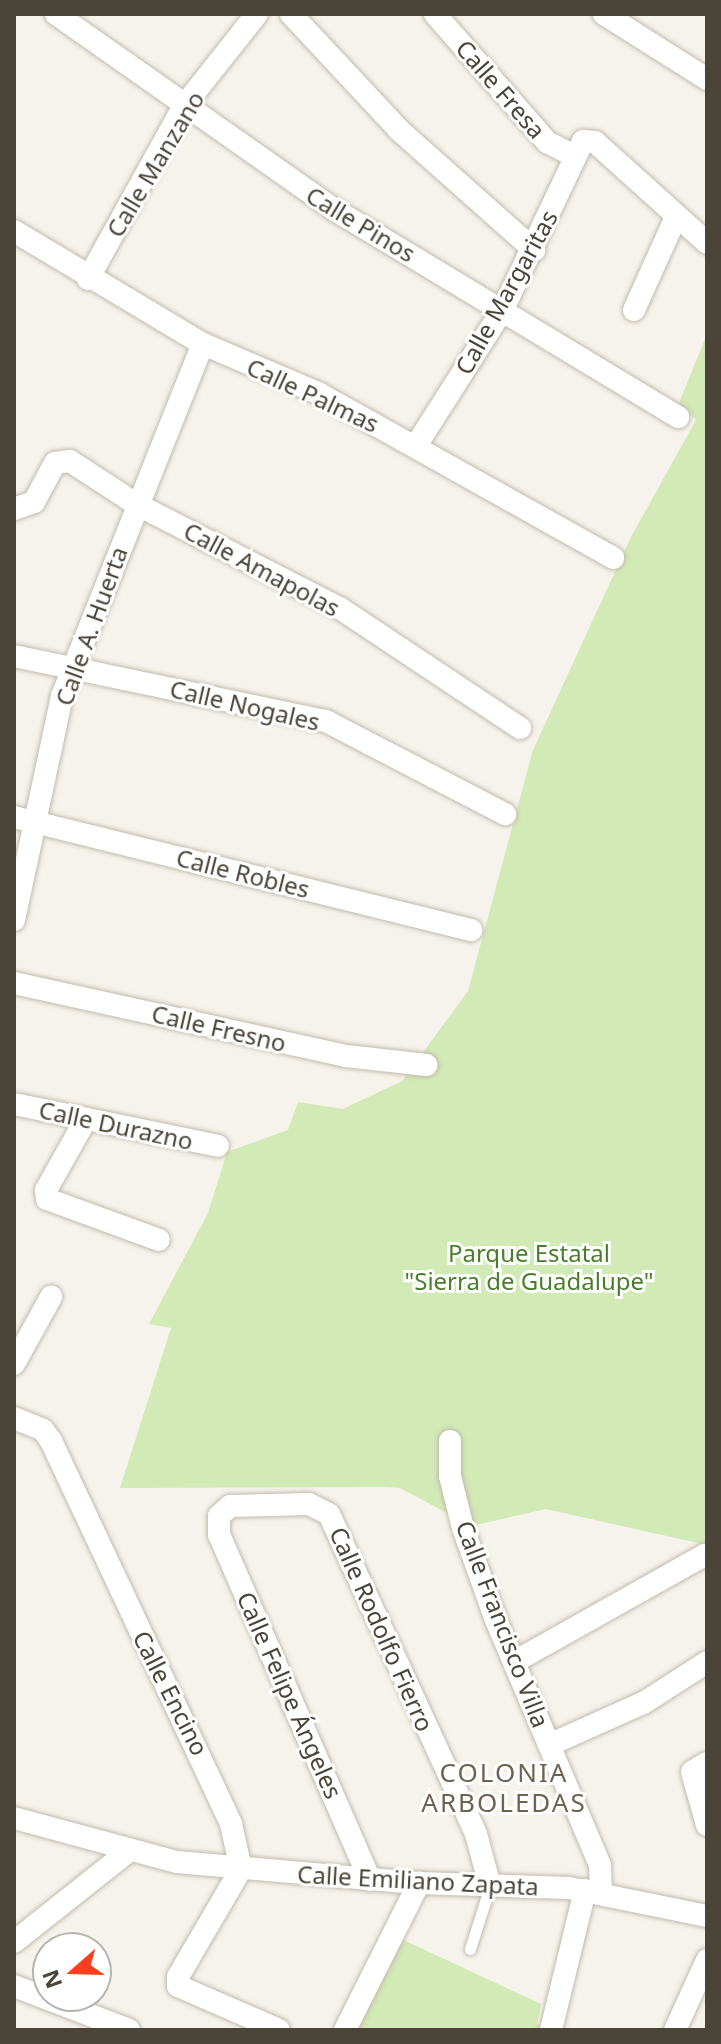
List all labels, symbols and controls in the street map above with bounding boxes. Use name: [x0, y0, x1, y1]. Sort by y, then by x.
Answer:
street label: Calle Fresa: [450, 34, 552, 144]
street label: Calle Manzano: [100, 86, 210, 242]
street label: Calle Pinos: [301, 180, 421, 268]
street label: Calle Margaritas: [449, 205, 563, 379]
street label: Calle Palmas: [242, 352, 384, 438]
street label: Calle Amapolas: [179, 516, 345, 622]
street label: Calle A. Huerta: [49, 543, 133, 709]
street label: Calle Nogales: [167, 674, 323, 736]
street label: Calle Robles: [173, 843, 313, 903]
street label: Calle Fresno: [149, 999, 289, 1057]
street label: Calle Durazno: [36, 1095, 196, 1155]
park label: Parque Estatal "Sierra de Guadalupe": [404, 1239, 654, 1295]
street label: Calle Francisco Villa: [450, 1517, 556, 1731]
street label: Calle Rodolfo Fierro: [324, 1522, 440, 1736]
street label: Calle Felipe Ángeles: [231, 1587, 349, 1803]
street label: Calle Encino: [127, 1626, 215, 1760]
district label: COLONIA ARBOLEDAS: [421, 1757, 587, 1818]
street label: Calle Emiliano Zapata: [297, 1859, 539, 1901]
north arrow: [32, 1932, 112, 2012]
text: N: [34, 1966, 68, 1993]

